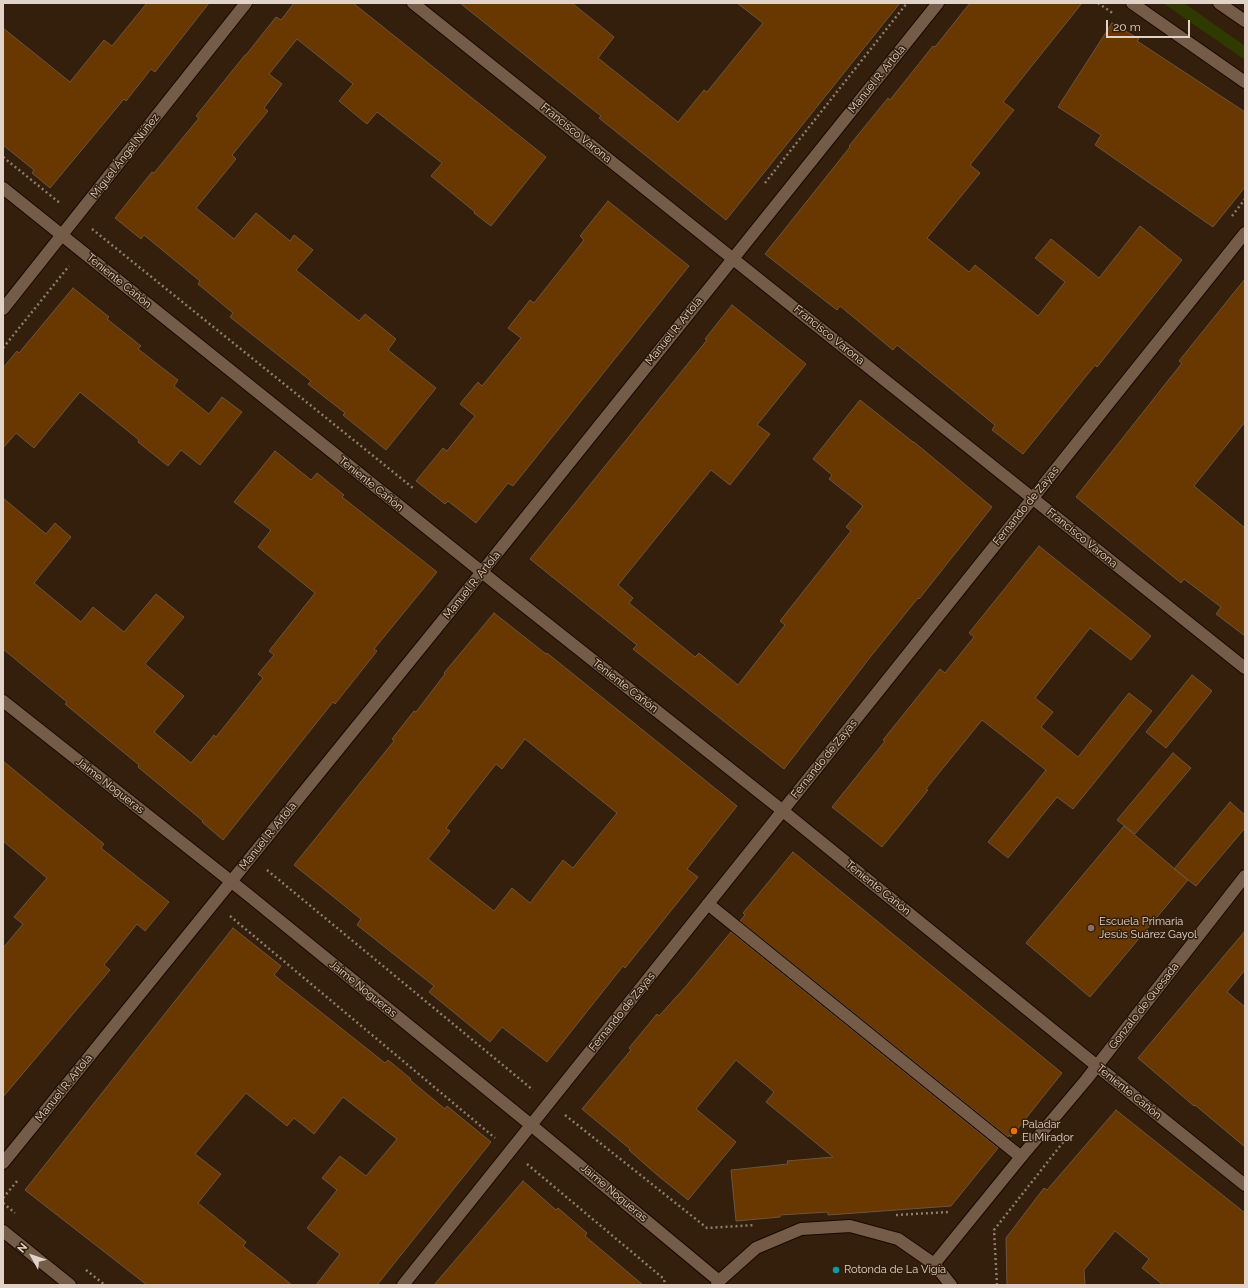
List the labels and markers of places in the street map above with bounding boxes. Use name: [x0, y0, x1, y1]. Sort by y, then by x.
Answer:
place label: Escuela Primaria Jesús Suárez Gayol: [1099, 915, 1197, 941]
marker: Escuela Primaria Jesús Suárez Gayol: [1086, 923, 1096, 933]
place label: Paladar El Mirador: [1022, 1118, 1074, 1144]
marker: Paladar El Mirador: [1009, 1126, 1019, 1136]
place label: Rotonda de La Vigía: [844, 1263, 946, 1277]
marker: Rotonda de La Vigía: [831, 1265, 841, 1275]

